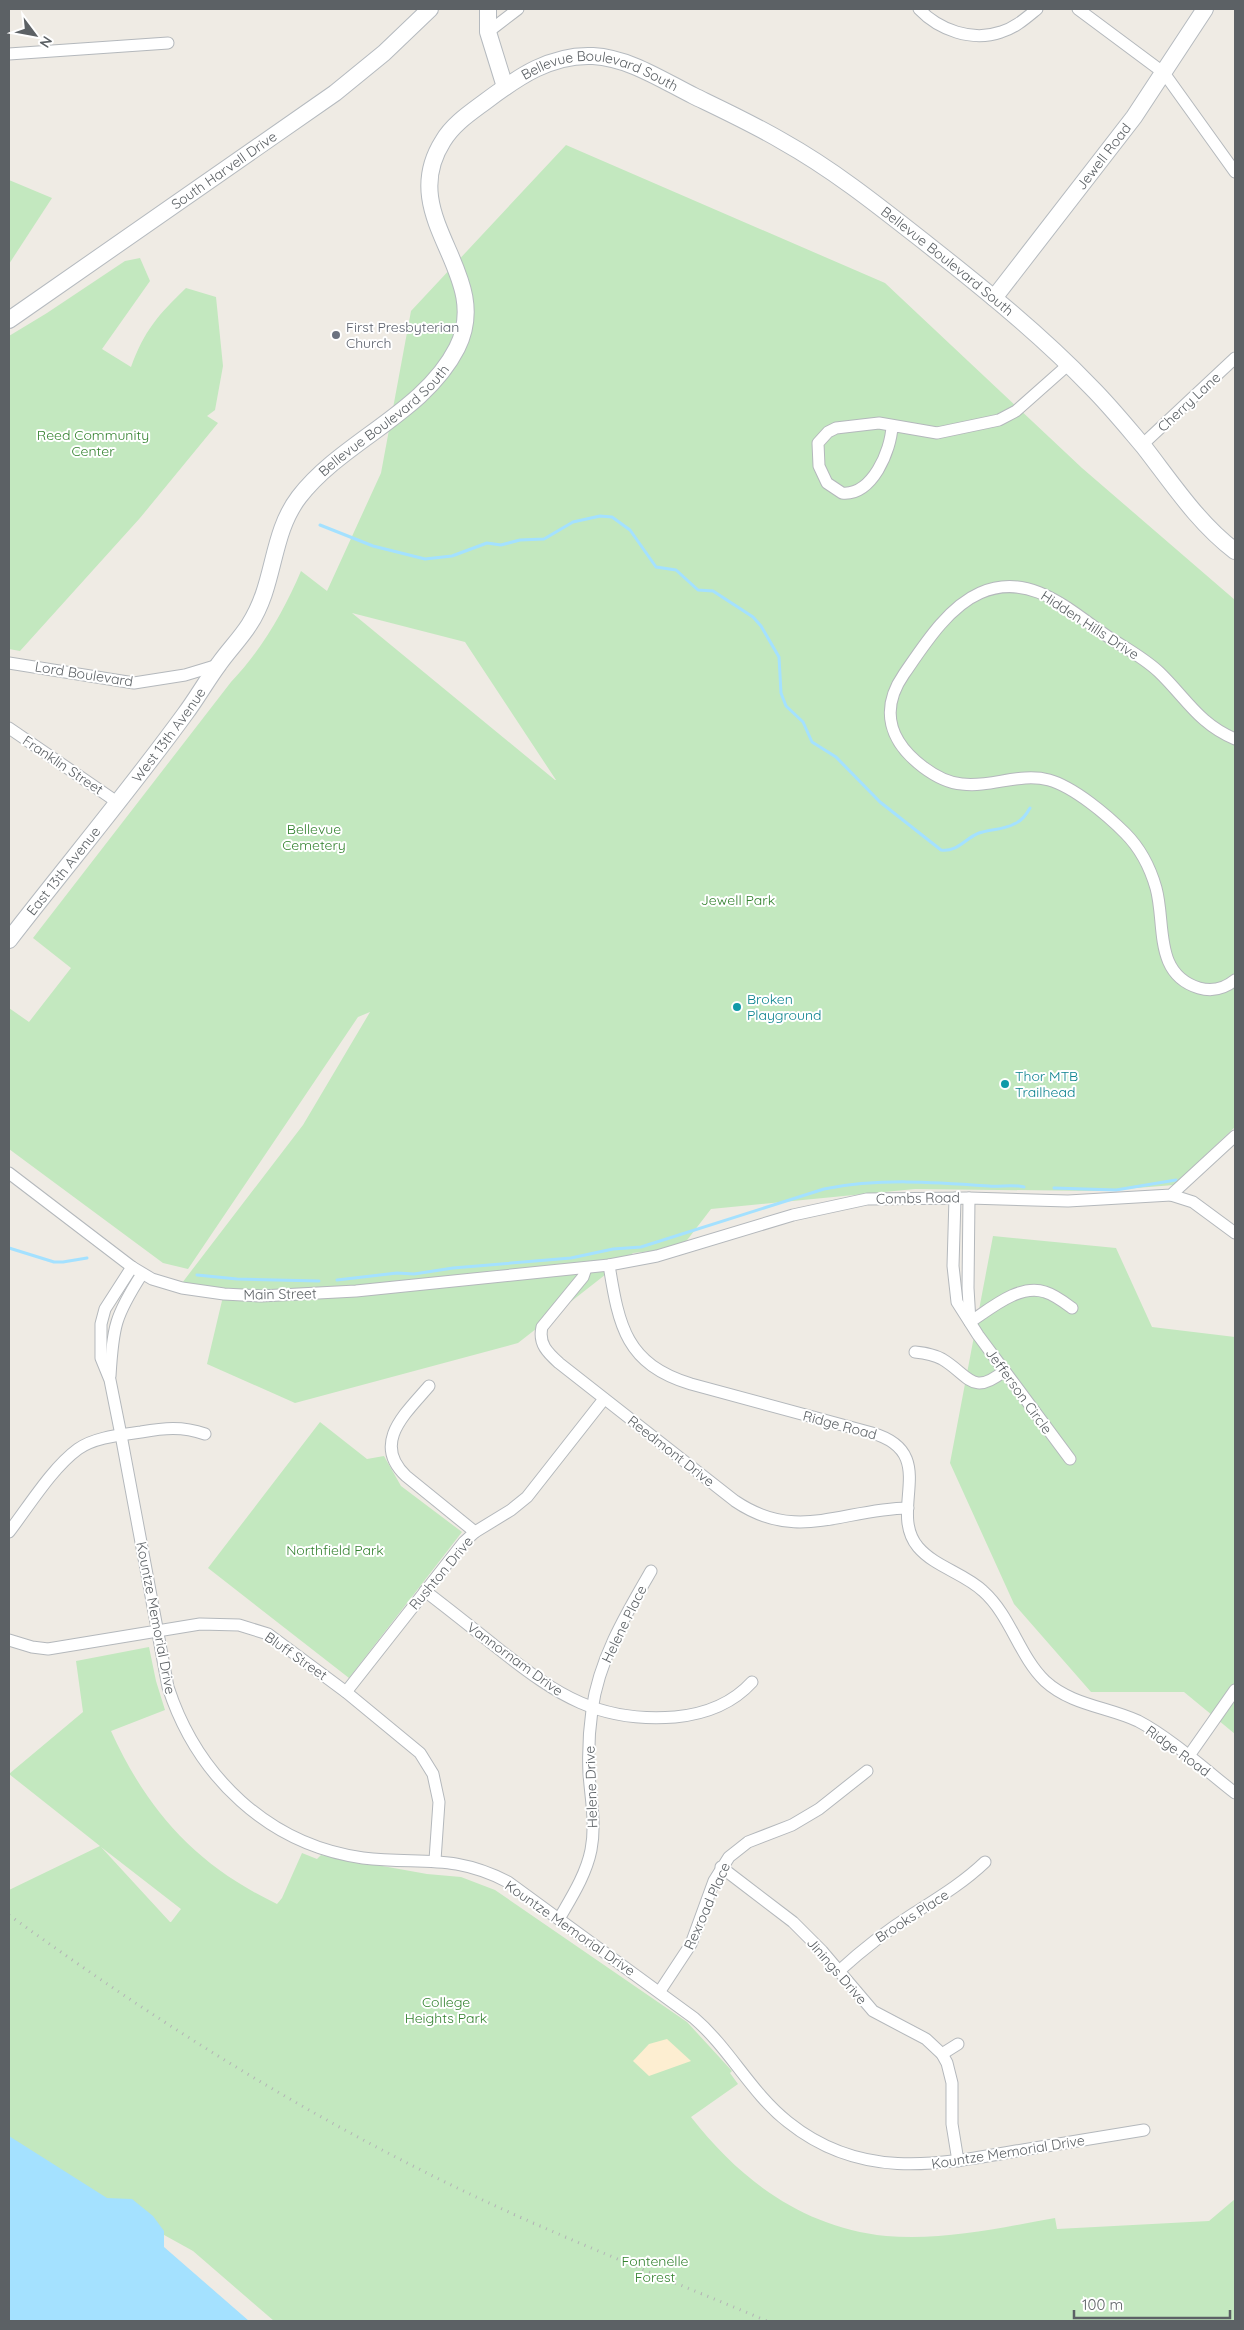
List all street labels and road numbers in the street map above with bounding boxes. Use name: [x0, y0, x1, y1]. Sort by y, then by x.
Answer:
street label: Bellevue Boulevard South: [518, 47, 681, 95]
street label: Jewell Road: [1072, 119, 1135, 193]
street label: South Harvell Drive: [168, 127, 280, 213]
street label: Bellevue Boulevard South: [877, 202, 1017, 320]
street label: Bellevue Boulevard South: [315, 361, 453, 480]
street label: Cherry Lane: [1154, 368, 1224, 436]
street label: Hidden Hills Drive: [1038, 587, 1143, 663]
street label: Lord Boulevard: [34, 657, 134, 691]
street label: West 13th Avenue: [128, 684, 210, 786]
street label: Franklin Street: [19, 731, 107, 799]
street label: East 13th Avenue: [23, 823, 104, 919]
street label: Combs Road: [876, 1188, 960, 1208]
street label: Main Street: [243, 1284, 317, 1304]
street label: Jefferson Circle: [982, 1345, 1056, 1437]
street label: Ridge Road: [801, 1406, 879, 1444]
street label: Reedmont Drive: [624, 1412, 718, 1491]
street label: Rushton Drive: [405, 1532, 477, 1613]
street label: Kountze Memorial Drive: [132, 1540, 180, 1696]
street label: Helene Place: [597, 1582, 651, 1666]
street label: Vannornam Drive: [463, 1618, 567, 1700]
street label: Bluff Street: [261, 1628, 331, 1684]
street label: Ridge Road: [1142, 1721, 1214, 1781]
street label: Helene Drive: [581, 1745, 601, 1829]
street label: Rexroad Place: [680, 1860, 734, 1952]
street label: Kountze Memorial Drive: [501, 1876, 639, 1980]
street label: Brooks Place: [872, 1885, 952, 1946]
street label: Jinings Drive: [803, 1934, 871, 2008]
street label: Kountze Memorial Drive: [930, 2131, 1086, 2173]

